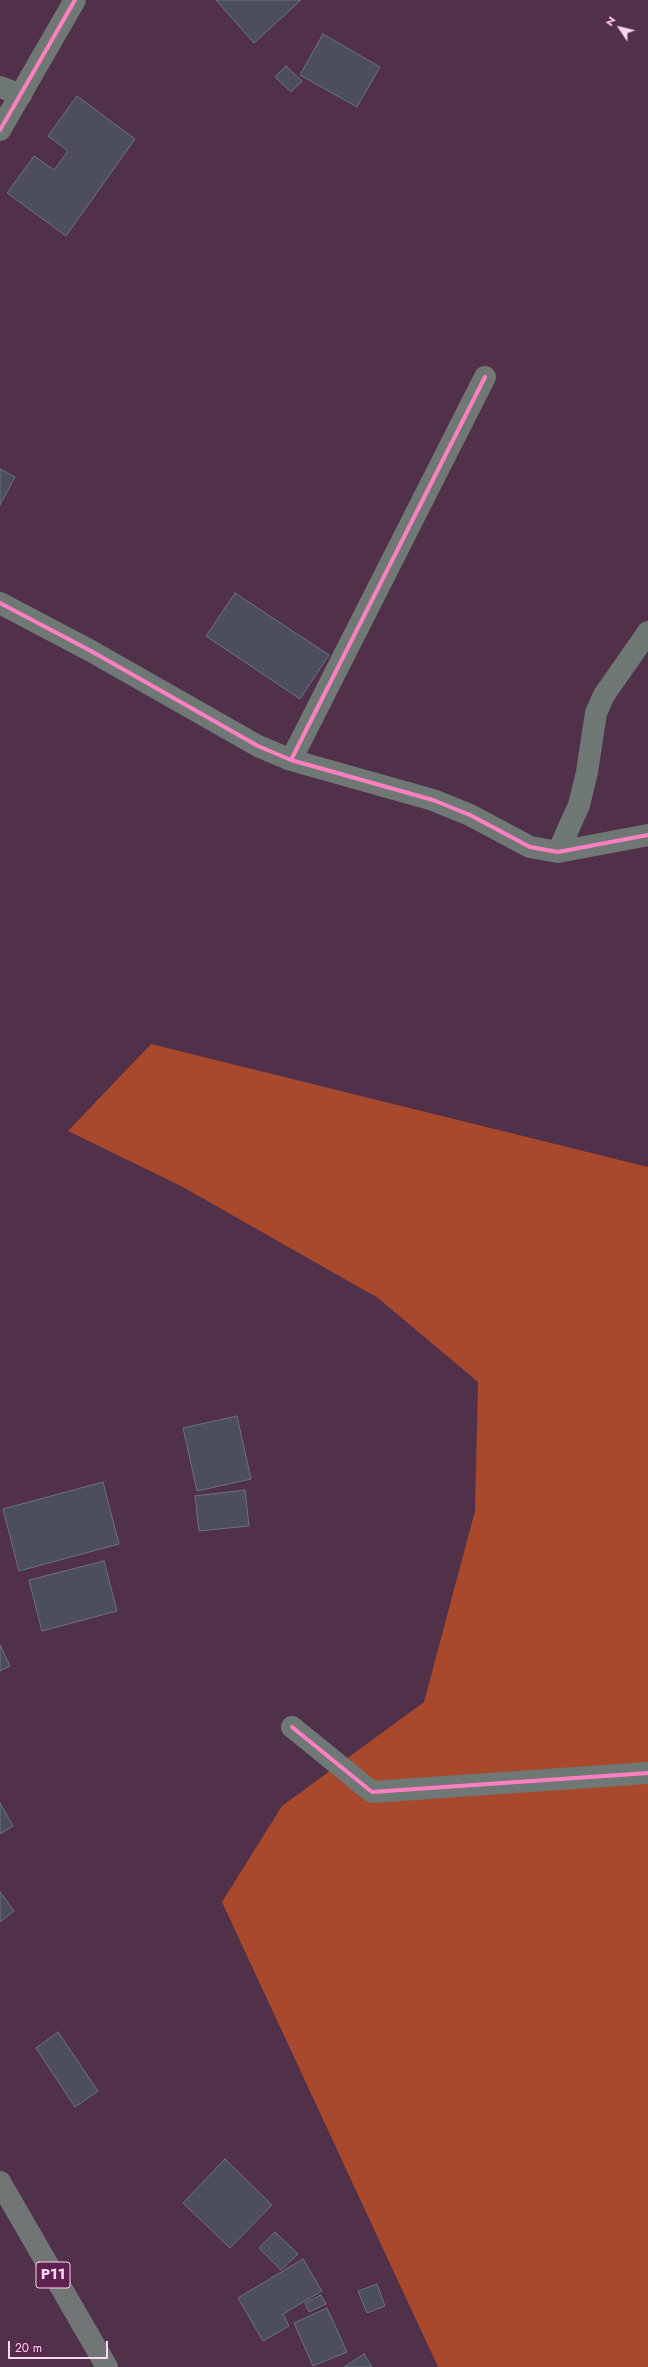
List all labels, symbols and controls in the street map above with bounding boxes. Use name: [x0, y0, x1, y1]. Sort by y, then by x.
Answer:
north arrow: [600, 8, 640, 48]
text: N: [601, 13, 619, 29]
road number: P11: [36, 2262, 70, 2288]
scale bar: [10, 2333, 110, 2359]
text: 20 m: [15, 2339, 42, 2357]

